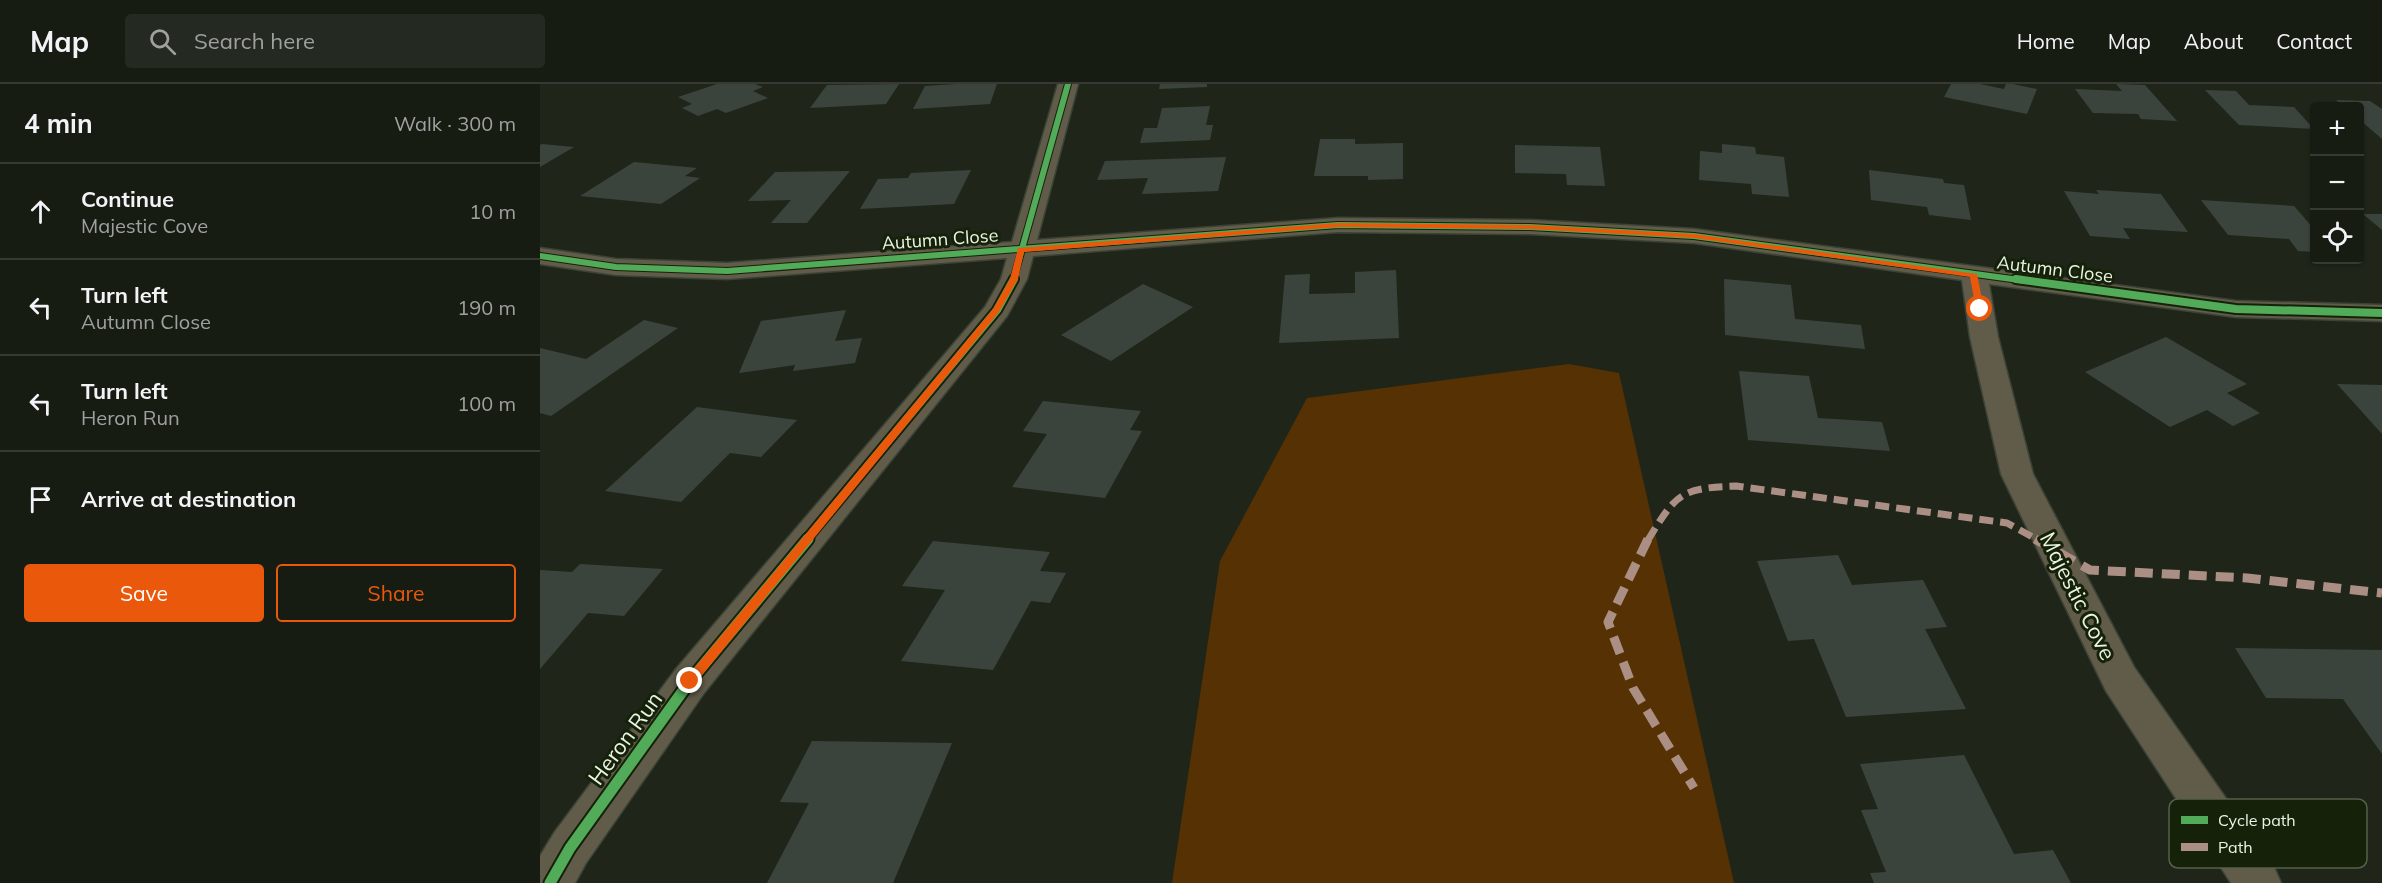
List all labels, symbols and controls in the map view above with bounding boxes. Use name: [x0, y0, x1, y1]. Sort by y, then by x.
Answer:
search box: [125, 14, 545, 68]
text: Map: [30, 24, 89, 59]
icon: search: [146, 25, 179, 58]
text: Search here: [194, 27, 315, 55]
text: Home: [2017, 28, 2075, 54]
text: Map: [2108, 28, 2151, 54]
text: About: [2184, 28, 2243, 54]
text: Contact: [2276, 28, 2352, 54]
map controls: [2310, 102, 2364, 264]
button: +: [2310, 102, 2364, 156]
text: 4 min: [24, 107, 93, 140]
text: Walk · 300 m: [394, 111, 516, 136]
button: −: [2310, 156, 2364, 210]
text: Continue: [81, 185, 174, 213]
icon: ahead: [24, 195, 57, 228]
text: 10 m: [469, 199, 516, 224]
button: locate: [2310, 210, 2364, 264]
text: Majestic Cove: [81, 213, 208, 238]
street label: Autumn Close: [881, 223, 999, 255]
street label: Autumn Close: [1996, 250, 2114, 288]
text: Turn left: [81, 281, 168, 309]
icon: left: [24, 291, 57, 324]
text: 190 m: [457, 295, 516, 320]
route start: [1966, 295, 1992, 321]
text: Autumn Close: [81, 309, 211, 334]
text: Turn left: [81, 377, 168, 405]
icon: left: [24, 387, 57, 420]
text: 100 m: [457, 391, 516, 416]
text: Heron Run: [81, 405, 180, 430]
icon: arrive: [24, 483, 57, 516]
text: Arrive at destination: [81, 485, 296, 513]
street label: Majestic Cove: [2034, 527, 2122, 665]
button: Save: [24, 564, 264, 622]
button: Share: [276, 564, 516, 622]
route end: [676, 667, 702, 693]
street label: Heron Run: [582, 686, 668, 790]
legend: [2169, 799, 2367, 868]
text: Cycle path: [2218, 810, 2296, 830]
text: Path: [2218, 837, 2253, 857]

